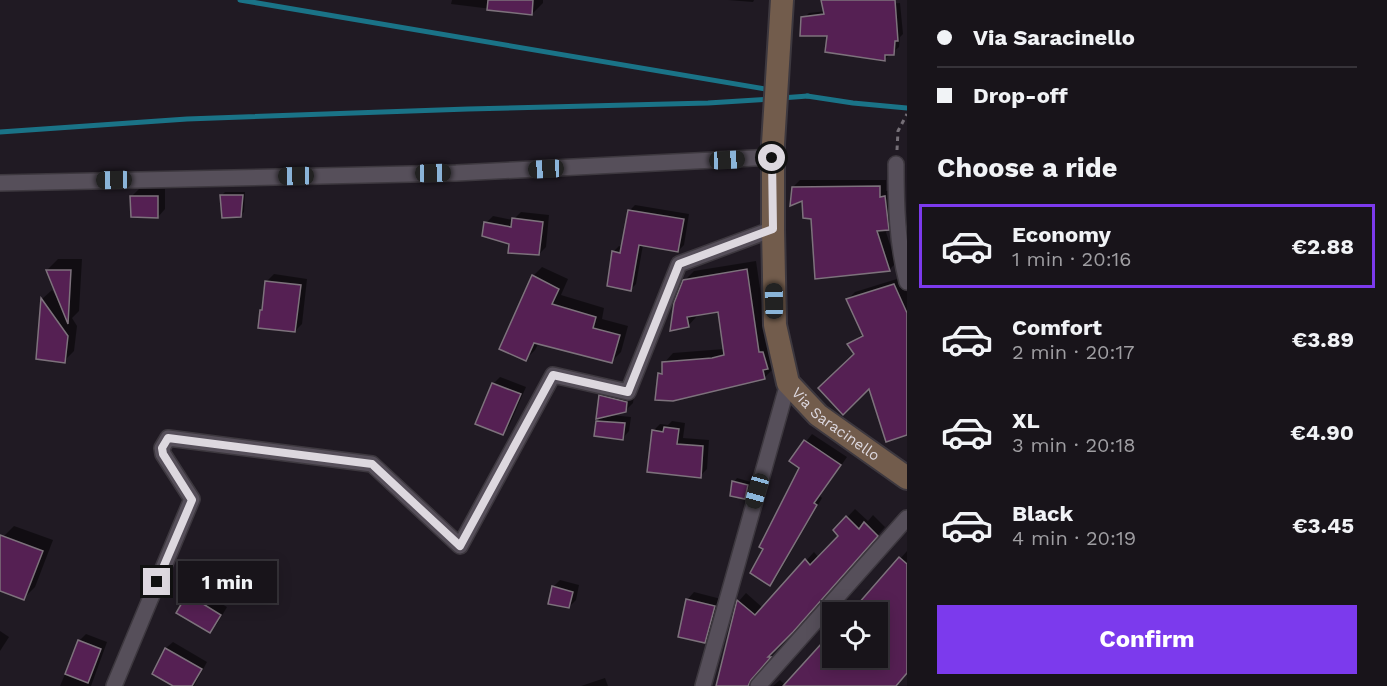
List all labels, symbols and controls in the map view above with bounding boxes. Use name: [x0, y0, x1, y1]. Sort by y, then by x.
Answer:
text: Via Saracinello: [973, 25, 1135, 50]
text: Drop-off: [973, 83, 1068, 108]
route start: [758, 144, 785, 171]
car: [709, 150, 745, 170]
text: Choose a ride: [937, 152, 1117, 184]
car: [528, 159, 564, 179]
car: [415, 164, 451, 182]
car: [278, 167, 314, 185]
car: [96, 171, 132, 189]
icon: car: [940, 219, 994, 273]
text: Economy: [1012, 222, 1111, 247]
text: €2.88: [1291, 234, 1354, 259]
text: 1 min · 20:16: [1012, 247, 1132, 271]
car: [765, 283, 783, 319]
icon: car: [940, 312, 994, 366]
text: Comfort: [1012, 315, 1102, 340]
text: €3.89: [1292, 327, 1354, 352]
text: 2 min · 20:17: [1012, 340, 1134, 364]
street label: Via Saracinello: [788, 384, 883, 465]
icon: car: [940, 405, 994, 459]
text: XL: [1012, 408, 1040, 433]
text: €4.90: [1290, 420, 1354, 445]
text: 3 min · 20:18: [1012, 433, 1136, 457]
car: [743, 471, 771, 511]
icon: car: [940, 498, 994, 552]
text: Black: [1012, 501, 1073, 526]
text: €3.45: [1292, 513, 1354, 538]
text: 4 min · 20:19: [1012, 526, 1136, 550]
callout: 1 min: [178, 561, 277, 603]
route end: [143, 568, 170, 595]
text: 1 min: [202, 570, 253, 594]
map controls: [822, 602, 888, 668]
button: locate: [822, 602, 888, 668]
button: Confirm: [937, 605, 1357, 674]

